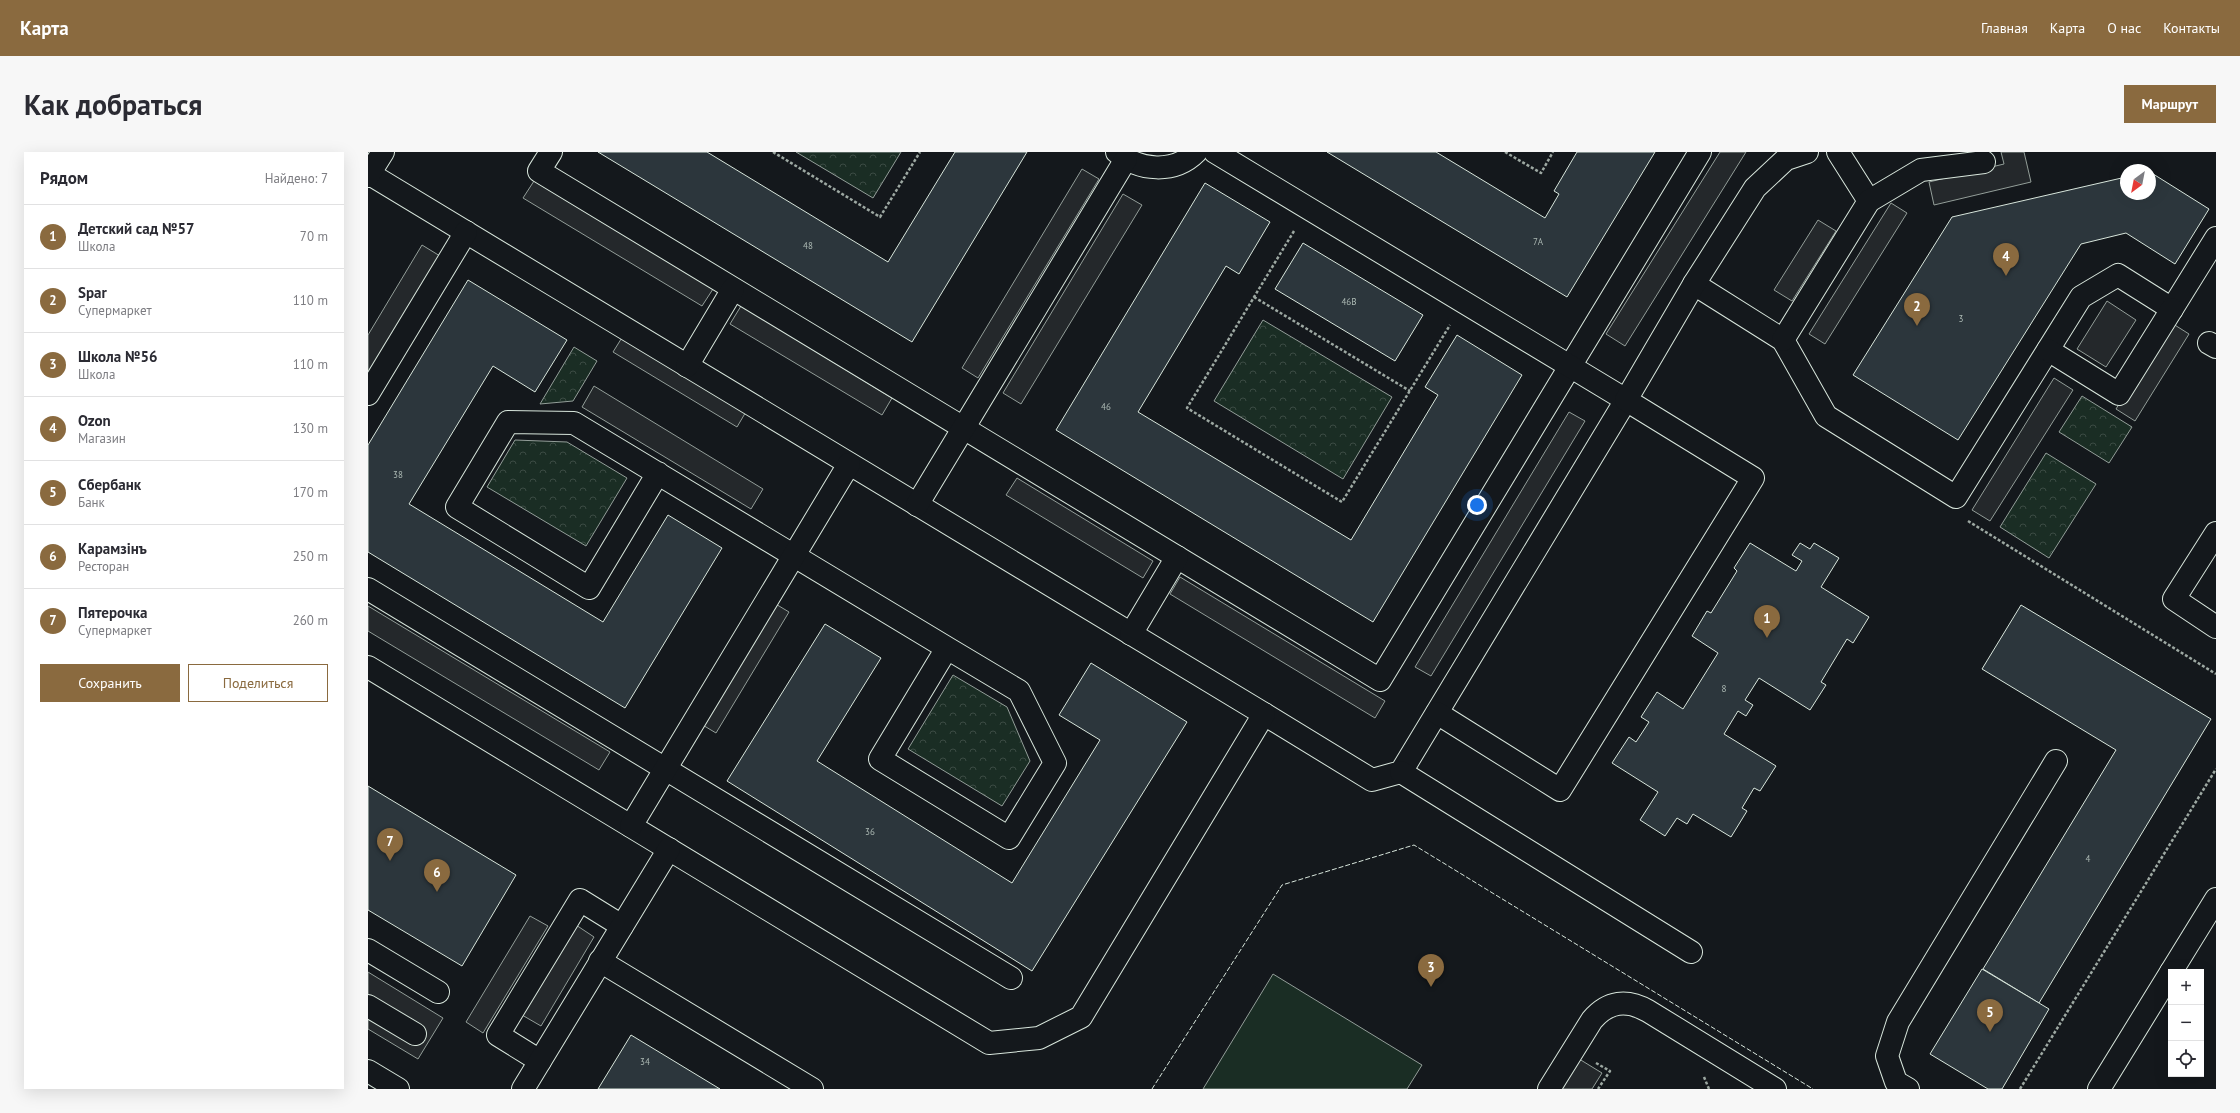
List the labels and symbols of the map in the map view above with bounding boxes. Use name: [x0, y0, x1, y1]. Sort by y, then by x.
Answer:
north arrow: [2120, 164, 2156, 200]
house number: 7А: [1533, 236, 1544, 247]
house number: 48: [803, 240, 813, 251]
pin: 4: [1993, 243, 2019, 276]
pin: 2: [1904, 293, 1930, 326]
house number: 46В: [1341, 296, 1357, 307]
house number: 3: [1959, 313, 1964, 324]
house number: 46: [1101, 401, 1111, 412]
house number: 38: [393, 469, 403, 480]
your location: [1467, 495, 1487, 515]
pin: 1: [1754, 605, 1780, 638]
house number: 8: [1722, 683, 1727, 694]
house number: 36: [865, 826, 875, 837]
pin: 7: [377, 828, 403, 861]
house number: 4: [2086, 853, 2091, 864]
pin: 6: [424, 859, 450, 892]
pin: 3: [1418, 954, 1444, 987]
pin: 5: [1977, 999, 2003, 1032]
house number: 34: [640, 1056, 650, 1067]

